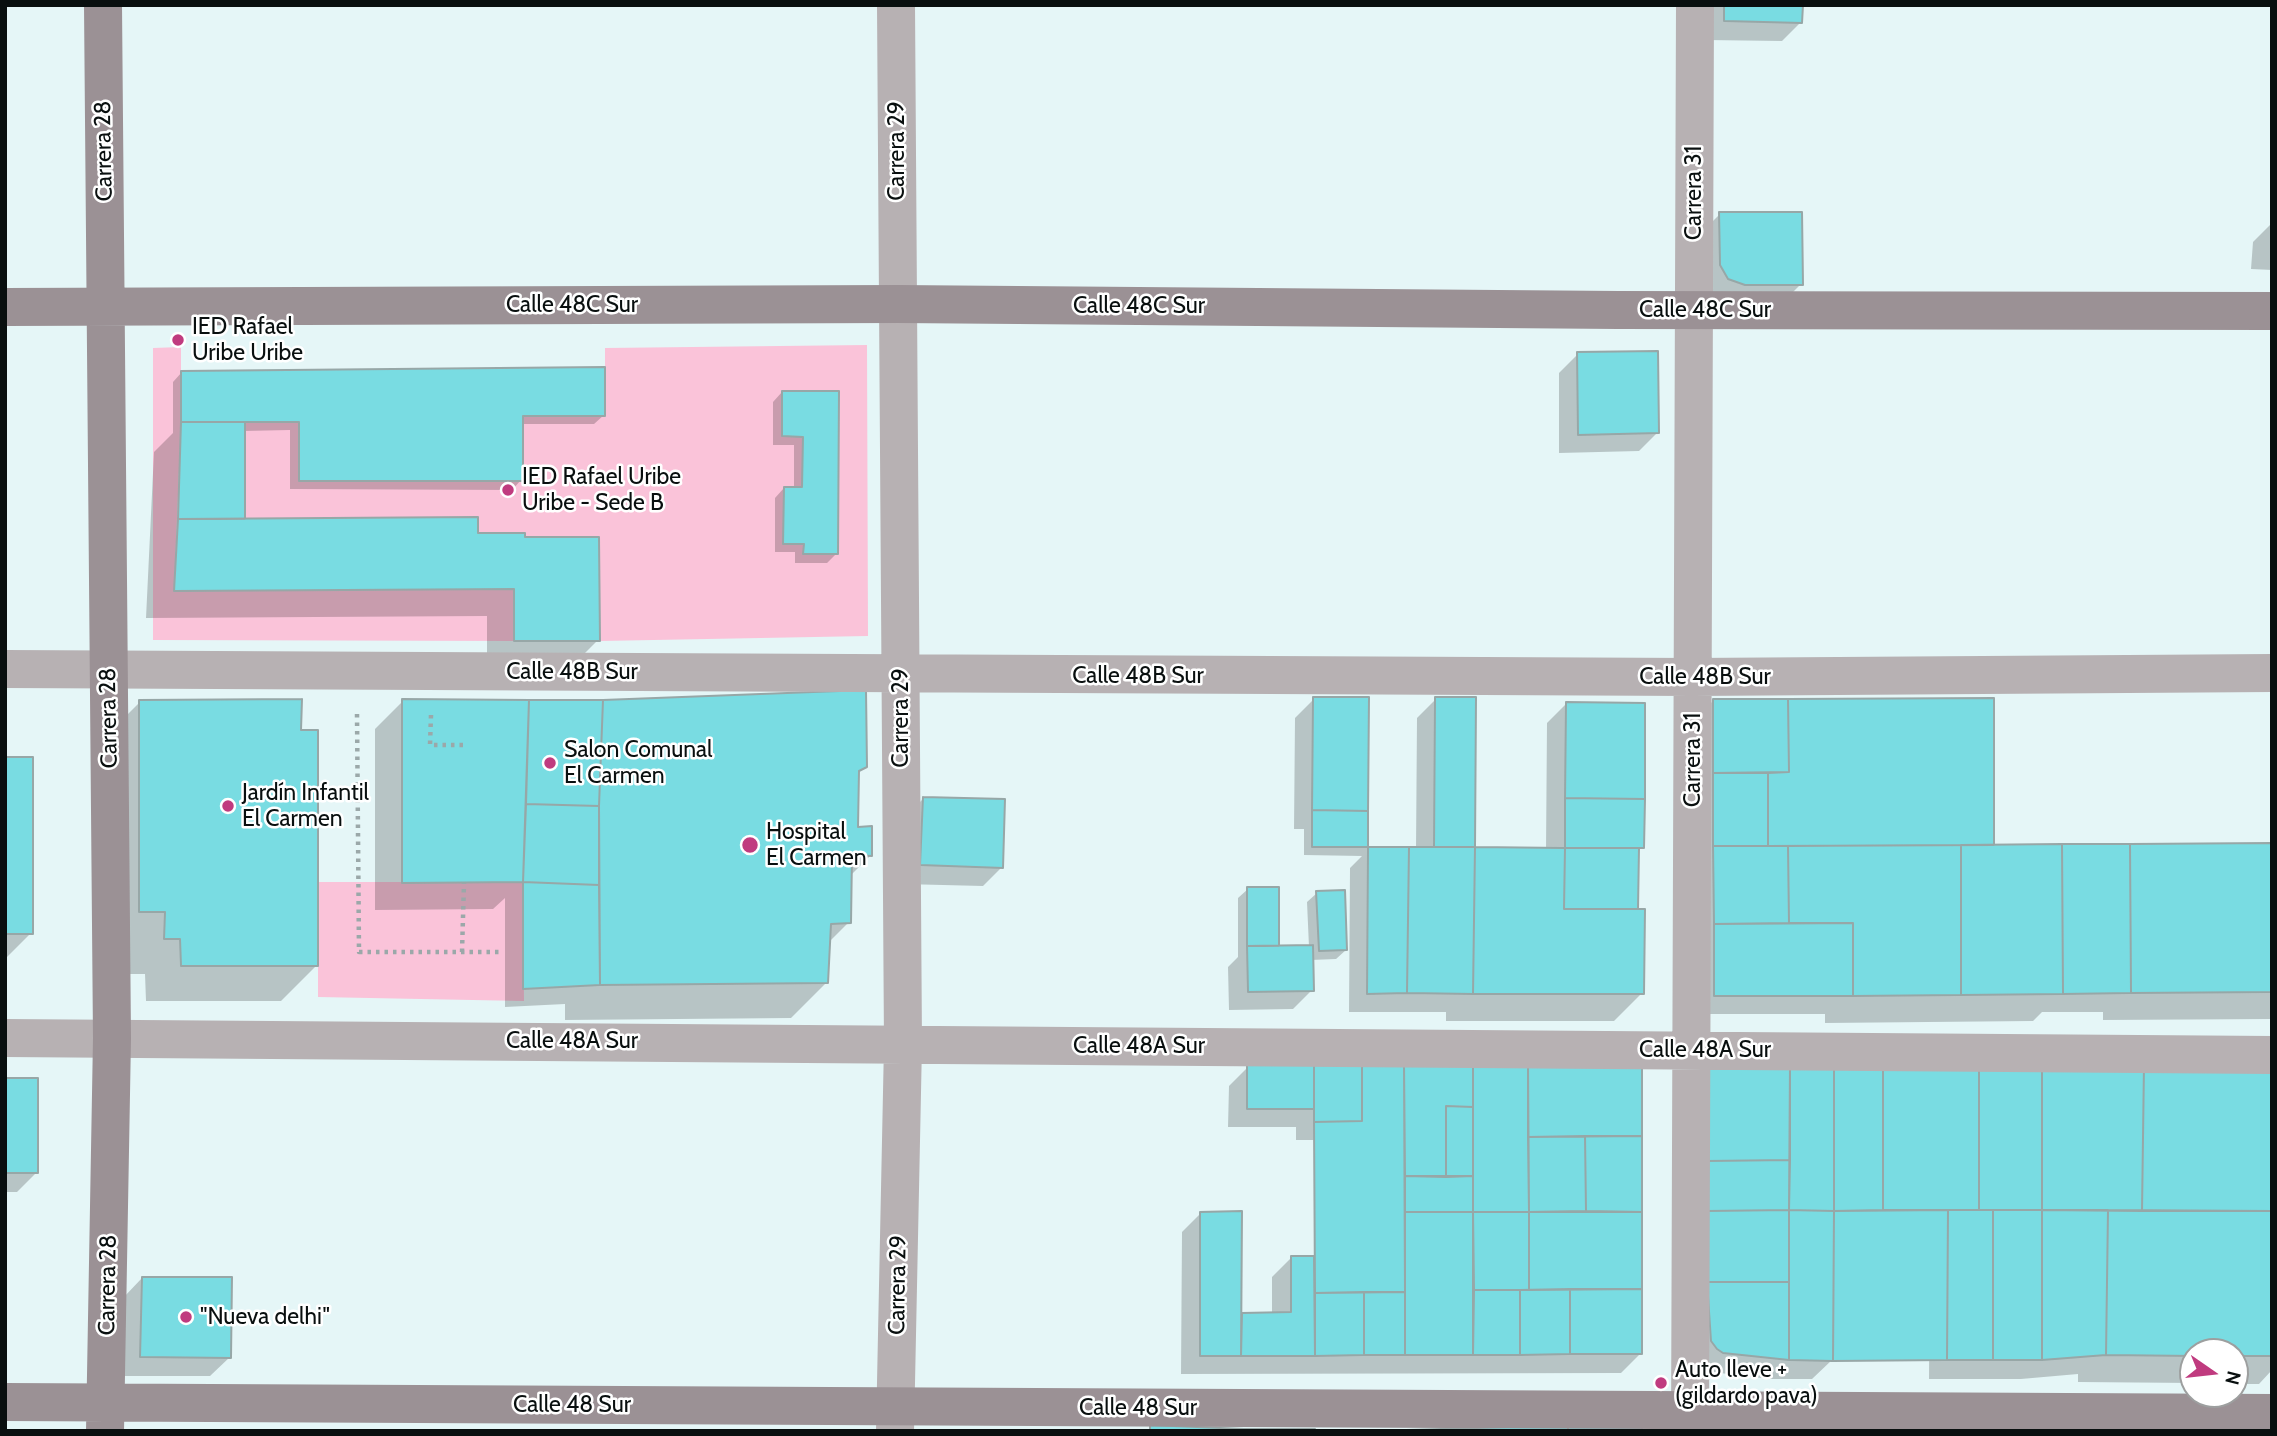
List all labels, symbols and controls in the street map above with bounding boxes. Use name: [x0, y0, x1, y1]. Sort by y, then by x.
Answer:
street label: Carrera 28: [89, 101, 119, 201]
street label: Carrera 29: [883, 101, 911, 201]
street label: Carrera 31: [1680, 146, 1708, 240]
street label: Calle 48C Sur: [506, 291, 638, 319]
street label: Calle 48C Sur: [1073, 292, 1205, 320]
street label: Calle 48C Sur: [1639, 296, 1771, 324]
place label: IED Rafael Uribe Uribe: [192, 313, 303, 367]
marker: IED Rafael Uribe Uribe: [170, 332, 186, 348]
place label: IED Rafael Uribe Uribe - Sede B: [522, 463, 681, 517]
marker: IED Rafael Uribe Uribe - Sede B: [500, 482, 516, 498]
street label: Calle 48B Sur: [506, 658, 638, 686]
street label: Calle 48B Sur: [1072, 662, 1204, 690]
street label: Calle 48B Sur: [1639, 663, 1771, 691]
street label: Carrera 28: [94, 668, 124, 768]
street label: Carrera 29: [887, 668, 915, 768]
street label: Carrera 31: [1679, 713, 1707, 807]
place label: Salon Comunal El Carmen: [564, 736, 713, 790]
marker: Salon Comunal El Carmen: [542, 755, 558, 771]
place label: Jardín Infantil El Carmen: [242, 779, 369, 833]
marker: Jardín Infantil El Carmen: [220, 798, 236, 814]
place label: Hospital El Carmen: [766, 818, 867, 872]
marker: Hospital El Carmen: [740, 835, 760, 855]
street label: Calle 48A Sur: [506, 1027, 638, 1055]
street label: Calle 48A Sur: [1073, 1032, 1205, 1060]
street label: Calle 48A Sur: [1639, 1036, 1771, 1064]
street label: Carrera 28: [93, 1235, 123, 1335]
street label: Carrera 29: [883, 1235, 913, 1335]
place label: "Nueva delhi": [200, 1303, 330, 1331]
marker: "Nueva delhi": [178, 1309, 194, 1325]
north arrow: [2179, 1338, 2249, 1408]
place label: Auto lleve + (gildardo pava): [1675, 1356, 1818, 1410]
text: N: [2220, 1368, 2246, 1387]
marker: Auto lleve + (gildardo pava): [1653, 1375, 1669, 1391]
street label: Calle 48 Sur: [513, 1391, 631, 1419]
street label: Calle 48 Sur: [1079, 1394, 1197, 1422]

